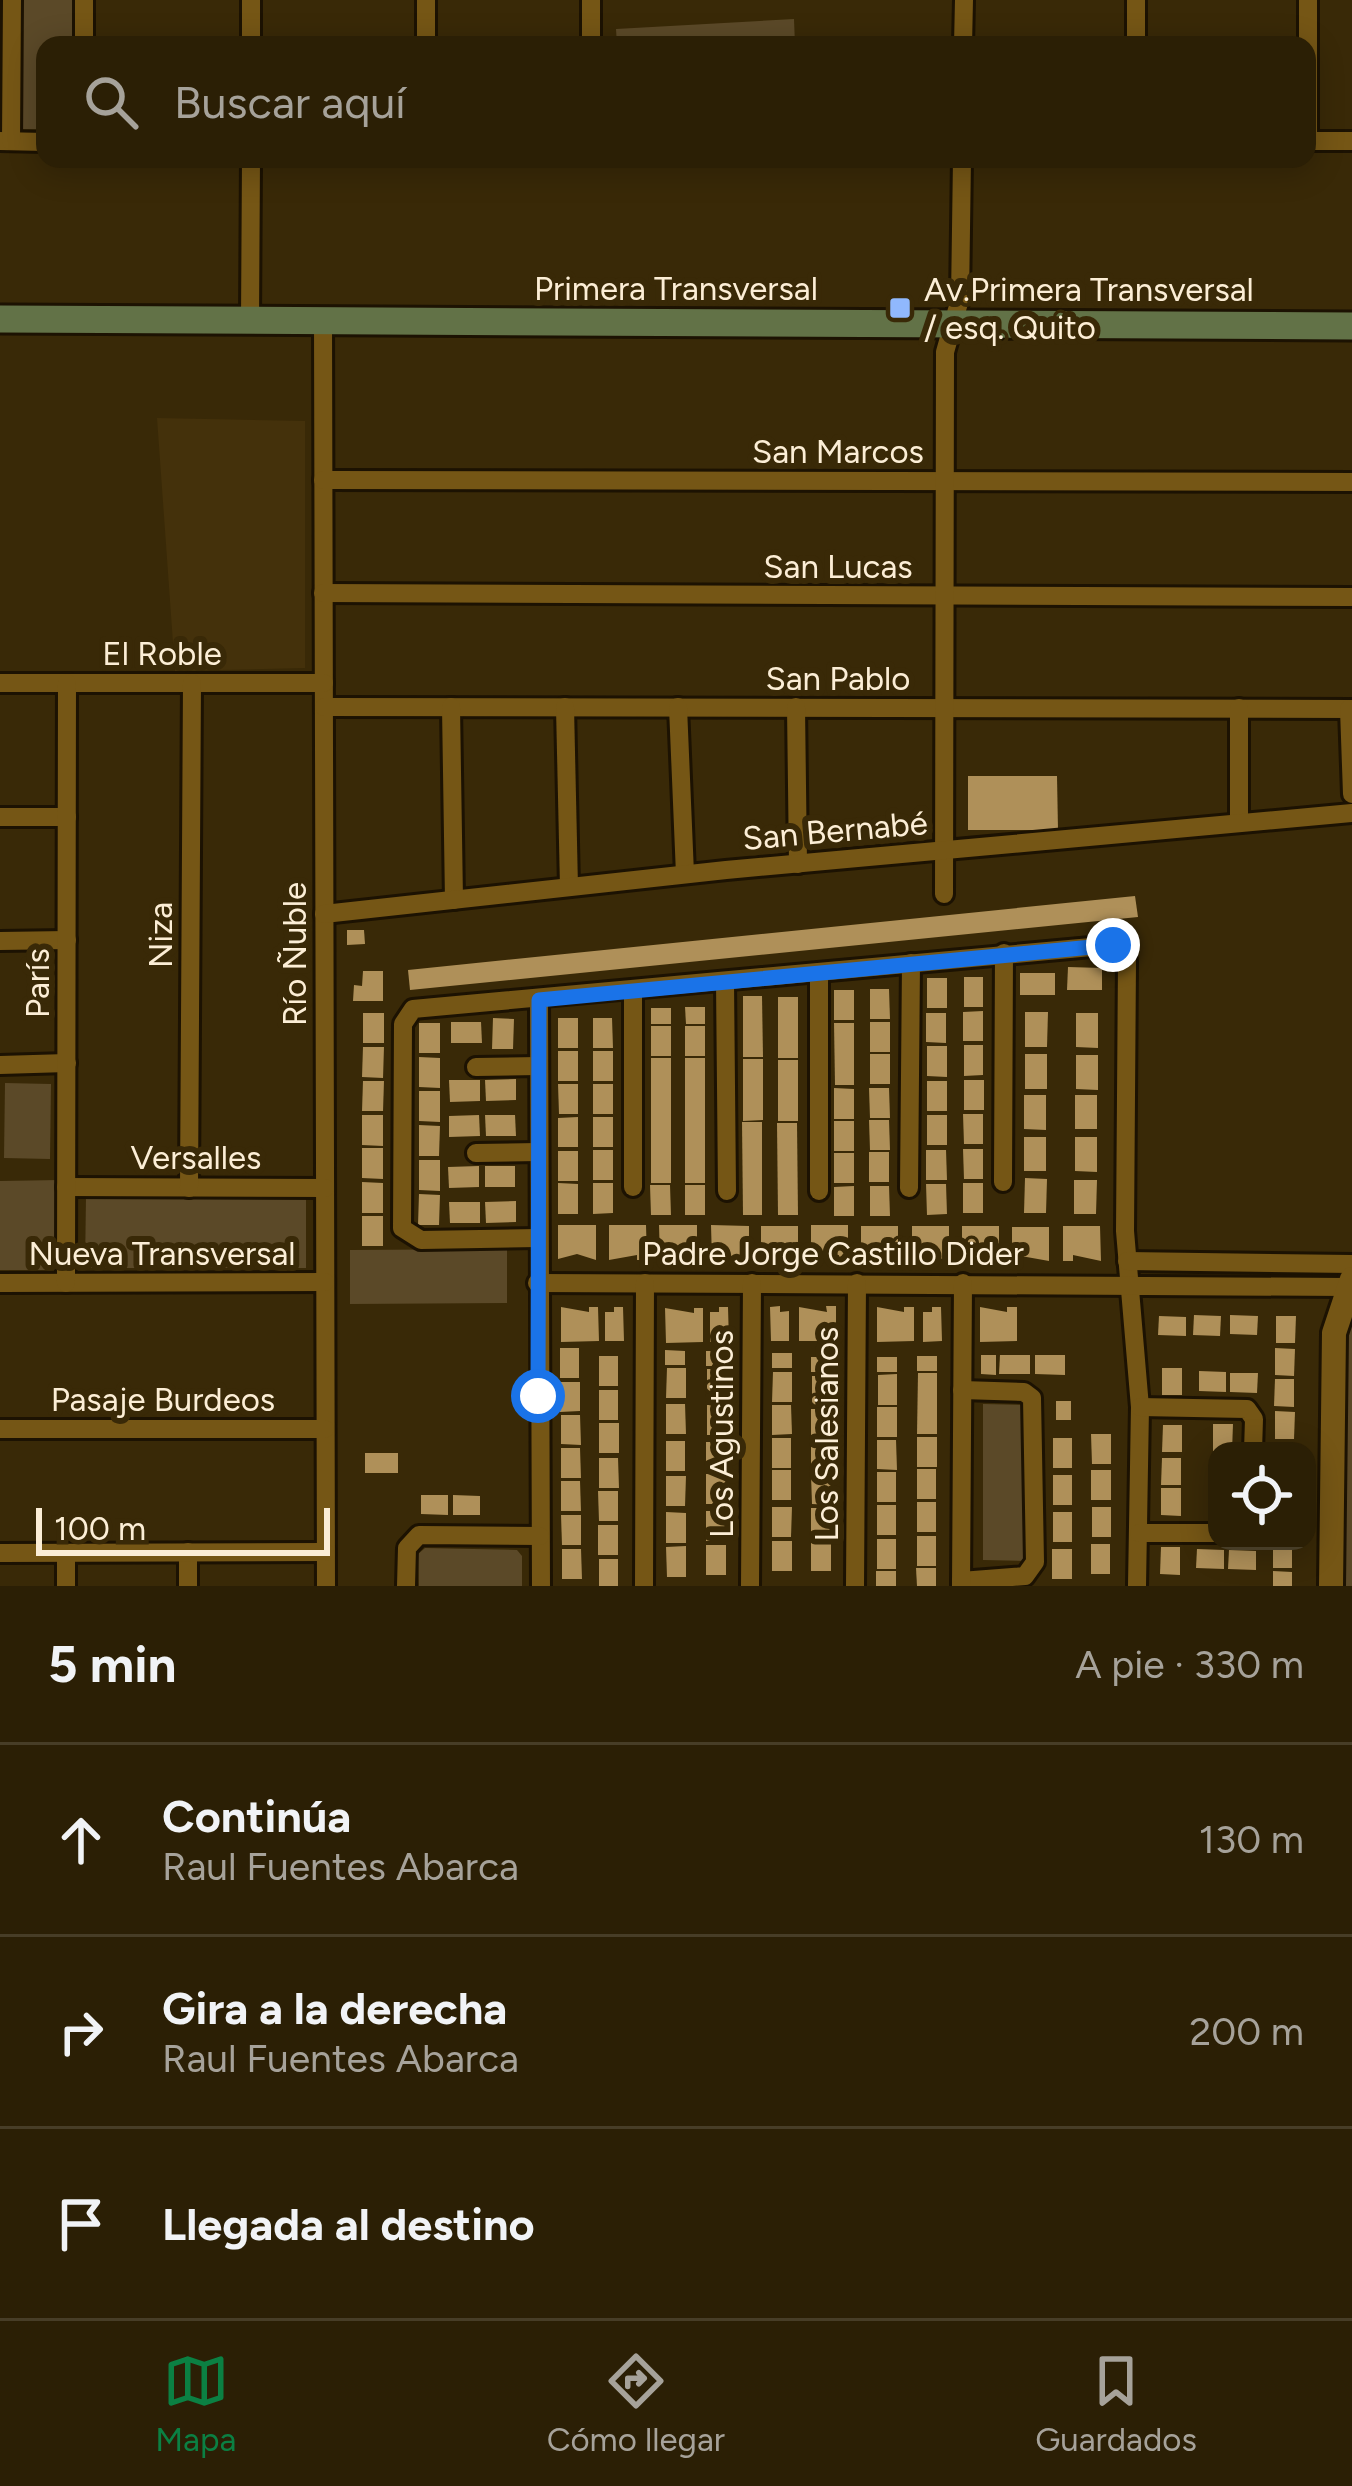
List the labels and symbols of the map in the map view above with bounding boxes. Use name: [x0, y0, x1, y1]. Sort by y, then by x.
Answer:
street label: Primera Transversal: [534, 269, 818, 308]
place label: Av.Primera Transversal / esq. Quito: [924, 270, 1254, 347]
marker: Av.Primera Transversal / esq. Quito: [887, 295, 913, 321]
street label: San Marcos: [752, 432, 924, 471]
street label: San Lucas: [763, 547, 913, 586]
street label: El Roble: [102, 634, 222, 673]
street label: San Pablo: [765, 659, 911, 698]
street label: San Bernabé: [741, 803, 929, 858]
street label: Río Ñuble: [275, 882, 314, 1026]
street label: Niza: [141, 902, 180, 968]
route end: [1086, 918, 1140, 972]
street label: París: [18, 948, 57, 1018]
street label: Versalles: [131, 1138, 261, 1177]
street label: Nueva Transversal: [28, 1234, 296, 1273]
street label: Padre Jorge Castillo Dider: [642, 1234, 1024, 1273]
street label: Los Salesianos: [807, 1327, 846, 1542]
street label: Los Agustinos: [702, 1330, 741, 1538]
route start: [511, 1369, 565, 1423]
street label: Pasaje Burdeos: [51, 1380, 275, 1419]
scale bar: [36, 1502, 330, 1555]

